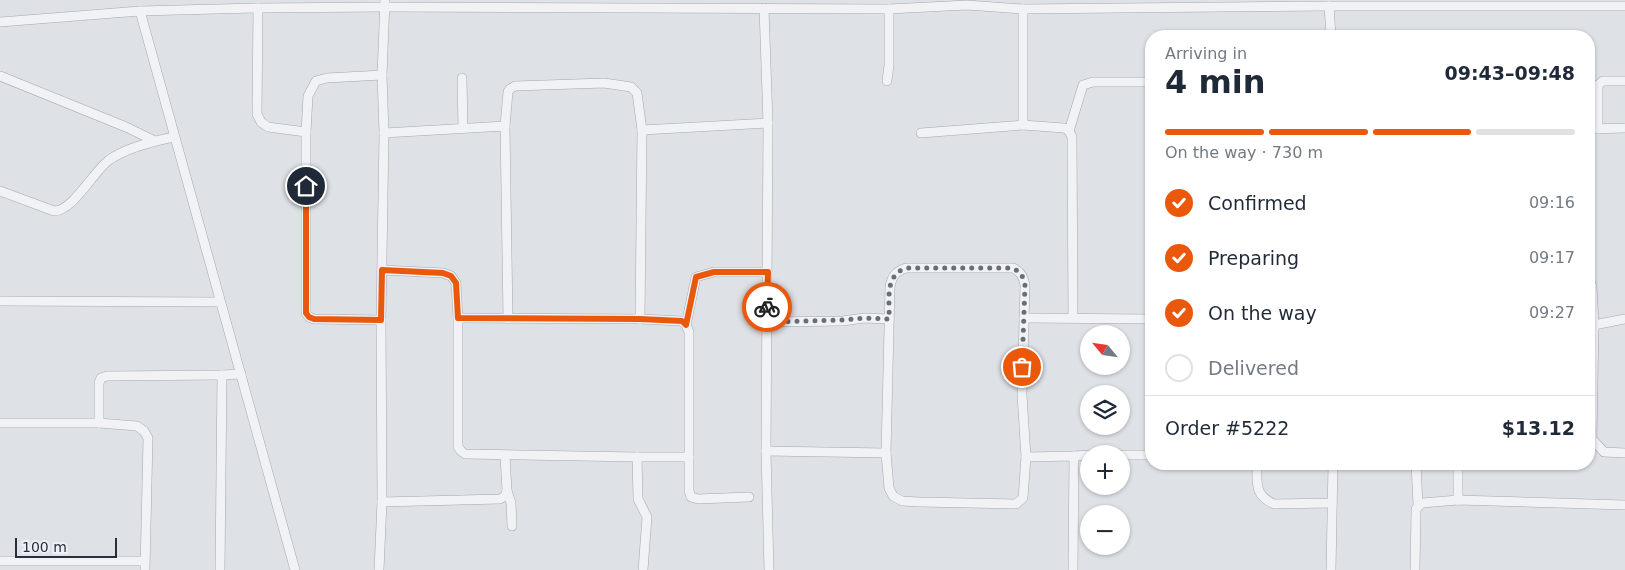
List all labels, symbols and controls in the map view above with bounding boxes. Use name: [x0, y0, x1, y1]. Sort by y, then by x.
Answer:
text: Arriving in: [1165, 44, 1247, 63]
text: 09:43–09:48: [1445, 62, 1575, 84]
text: 4 min: [1165, 63, 1266, 101]
text: On the way · 730 m: [1165, 143, 1323, 162]
pin: [285, 165, 327, 207]
icon: home: [292, 172, 320, 200]
icon: check: [1165, 189, 1193, 217]
text: Confirmed: [1208, 192, 1307, 214]
text: 09:16: [1529, 193, 1575, 212]
icon: check: [1165, 244, 1193, 272]
text: Preparing: [1208, 247, 1299, 269]
text: 09:17: [1529, 248, 1575, 267]
courier: [742, 282, 792, 332]
icon: bike: [753, 293, 781, 321]
icon: check: [1165, 299, 1193, 327]
text: On the way: [1208, 302, 1317, 324]
text: 09:27: [1529, 303, 1575, 322]
north arrow: [1080, 325, 1130, 375]
map controls: [1080, 325, 1130, 555]
pin: [1001, 346, 1043, 388]
icon: bag: [1008, 353, 1036, 381]
text: Delivered: [1208, 357, 1299, 379]
button: layers: [1080, 385, 1130, 435]
text: Order #5222: [1165, 417, 1289, 439]
text: $13.12: [1502, 417, 1575, 439]
button: +: [1080, 445, 1130, 495]
button: −: [1080, 505, 1130, 555]
scale bar: [15, 535, 118, 558]
text: 100 m: [22, 539, 67, 555]

